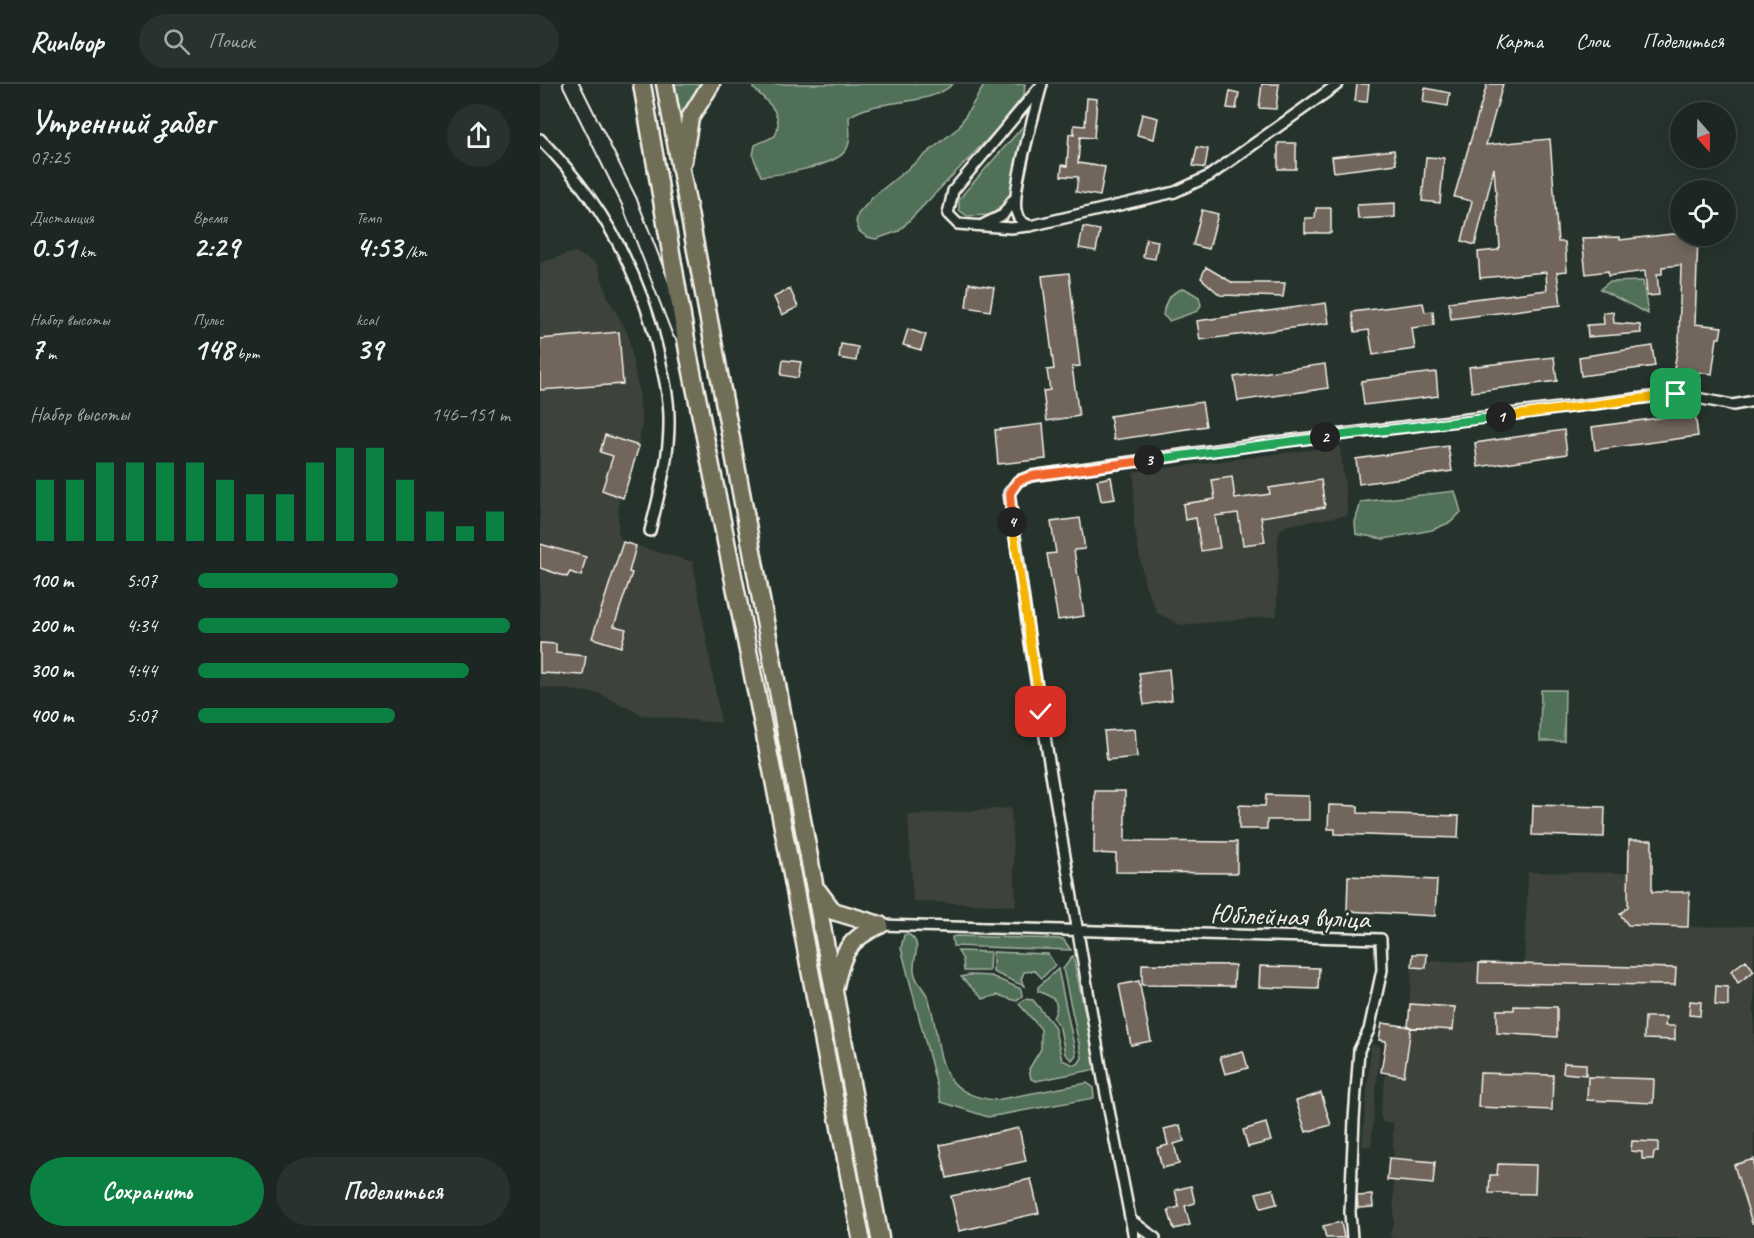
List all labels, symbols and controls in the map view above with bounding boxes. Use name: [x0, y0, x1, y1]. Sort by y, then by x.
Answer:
search box: [139, 14, 559, 68]
text: Runloop: [30, 24, 103, 59]
icon: search: [160, 25, 193, 58]
text: Поиск: [208, 27, 255, 55]
text: Карта: [1495, 28, 1543, 54]
text: Слои: [1576, 28, 1610, 54]
text: Поделиться: [1643, 28, 1724, 54]
text: Утренний забег: [30, 101, 214, 143]
north arrow: [1670, 102, 1736, 168]
map controls: [1670, 102, 1736, 246]
button: share: [447, 104, 510, 167]
text: 07:25: [30, 145, 70, 170]
button: locate: [1670, 180, 1736, 246]
text: Дистанция: [30, 208, 94, 228]
text: Время: [193, 208, 227, 228]
text: Темп: [356, 208, 382, 228]
text: 0.51: [30, 228, 76, 266]
text: 2:29: [193, 228, 239, 266]
text: 4:53: [356, 228, 402, 266]
text: km: [76, 242, 95, 262]
text: /km: [402, 242, 427, 262]
text: Набор высоты: [30, 310, 109, 330]
text: Пульс: [193, 310, 224, 330]
text: kcal: [356, 310, 377, 330]
text: 7: [30, 330, 43, 368]
text: 148: [193, 330, 234, 368]
text: 39: [356, 330, 383, 368]
text: m: [43, 344, 56, 364]
text: bpm: [234, 344, 259, 364]
pin: [1650, 368, 1701, 419]
icon: arrive: [1659, 377, 1692, 410]
text: Набор высоты: [30, 402, 129, 427]
text: 146–151 m: [431, 402, 510, 427]
pin: 1: [1486, 402, 1516, 432]
text: 1: [1497, 407, 1505, 427]
pin: 2: [1310, 422, 1340, 452]
text: 2: [1321, 427, 1329, 447]
pin: 3: [1134, 445, 1164, 475]
text: 3: [1145, 450, 1153, 470]
pin: 4: [997, 507, 1027, 537]
text: 4: [1008, 512, 1016, 532]
text: 100 m: [30, 568, 73, 593]
text: 5:07: [126, 568, 157, 593]
text: 200 m: [30, 613, 73, 638]
text: 4:34: [126, 613, 157, 638]
text: 300 m: [30, 658, 73, 683]
text: 4:44: [126, 658, 157, 683]
pin: [1015, 686, 1066, 737]
icon: check: [1024, 695, 1057, 728]
text: 400 m: [30, 703, 73, 728]
text: 5:07: [126, 703, 157, 728]
street label: Юбілейная вуліца: [1210, 896, 1372, 936]
button: Сохранить: [30, 1157, 264, 1226]
button: Поделиться: [276, 1157, 510, 1226]

